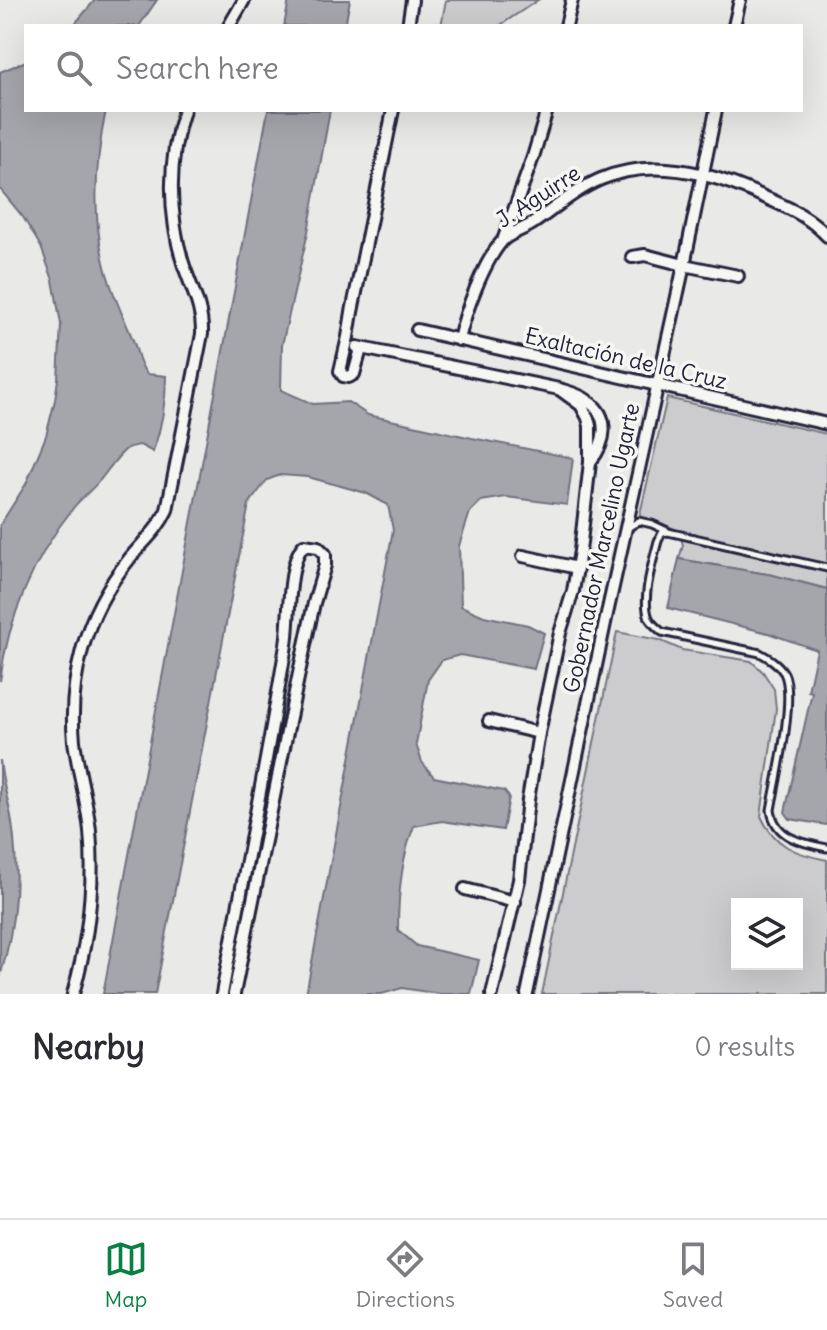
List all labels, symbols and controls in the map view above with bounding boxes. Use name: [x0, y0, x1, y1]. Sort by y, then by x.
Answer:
search box: [24, 24, 803, 112]
icon: search: [52, 46, 96, 90]
text: Search here: [116, 49, 279, 87]
street label: J. Aguirre: [491, 159, 585, 233]
street label: Exaltación de la Cruz: [522, 321, 730, 395]
street label: Gobernador Marcelino Ugarte: [557, 401, 645, 695]
map controls: [731, 898, 803, 970]
button: layers: [731, 898, 803, 970]
text: Nearby: [32, 1025, 145, 1068]
text: 0 results: [694, 1030, 795, 1063]
tab: Map: [104, 1237, 148, 1313]
tab: Directions: [356, 1237, 455, 1313]
tab: Saved: [663, 1237, 723, 1313]

